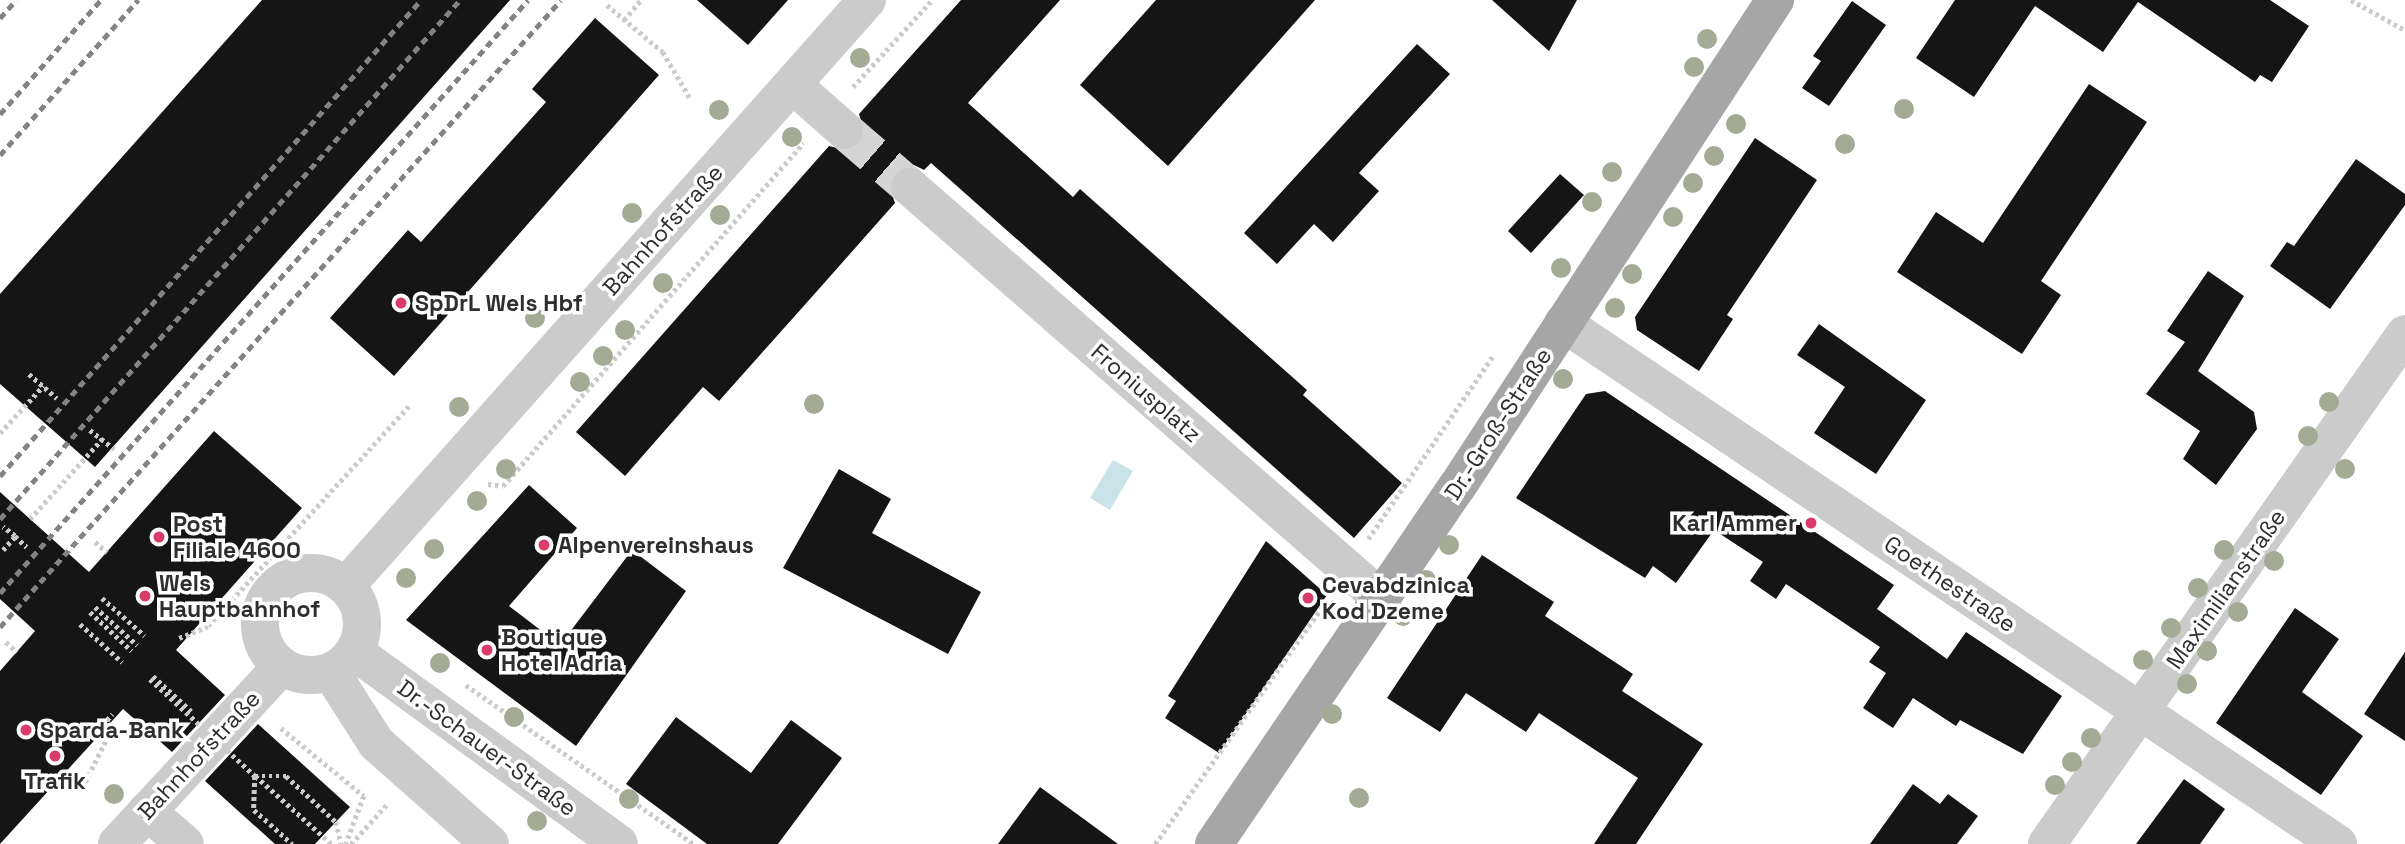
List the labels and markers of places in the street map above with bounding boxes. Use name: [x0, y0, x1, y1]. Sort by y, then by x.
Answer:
place label: SpDrL Wels Hbf: [415, 289, 584, 317]
marker: SpDrL Wels Hbf: [393, 295, 409, 311]
place label: Karl Ammer: [1672, 509, 1797, 537]
place label: Post Filiale 4600: [173, 510, 301, 564]
marker: Karl Ammer: [1803, 515, 1819, 531]
marker: Post Filiale 4600: [151, 529, 167, 545]
place label: Alpenvereinshaus: [558, 531, 754, 559]
marker: Alpenvereinshaus: [536, 537, 552, 553]
place label: Wels Hauptbahnhof: [159, 569, 320, 623]
place label: Cevabdzinica Kod Dzeme: [1322, 571, 1470, 625]
marker: Wels Hauptbahnhof: [137, 588, 153, 604]
marker: Cevabdzinica Kod Dzeme: [1300, 590, 1316, 606]
place label: Boutique Hotel Adria: [501, 623, 623, 677]
marker: Boutique Hotel Adria: [479, 642, 495, 658]
place label: Sparda-Bank: [40, 716, 184, 744]
marker: Sparda-Bank: [18, 722, 34, 738]
marker: Trafik: [47, 748, 63, 764]
place label: Trafik: [24, 767, 86, 795]

